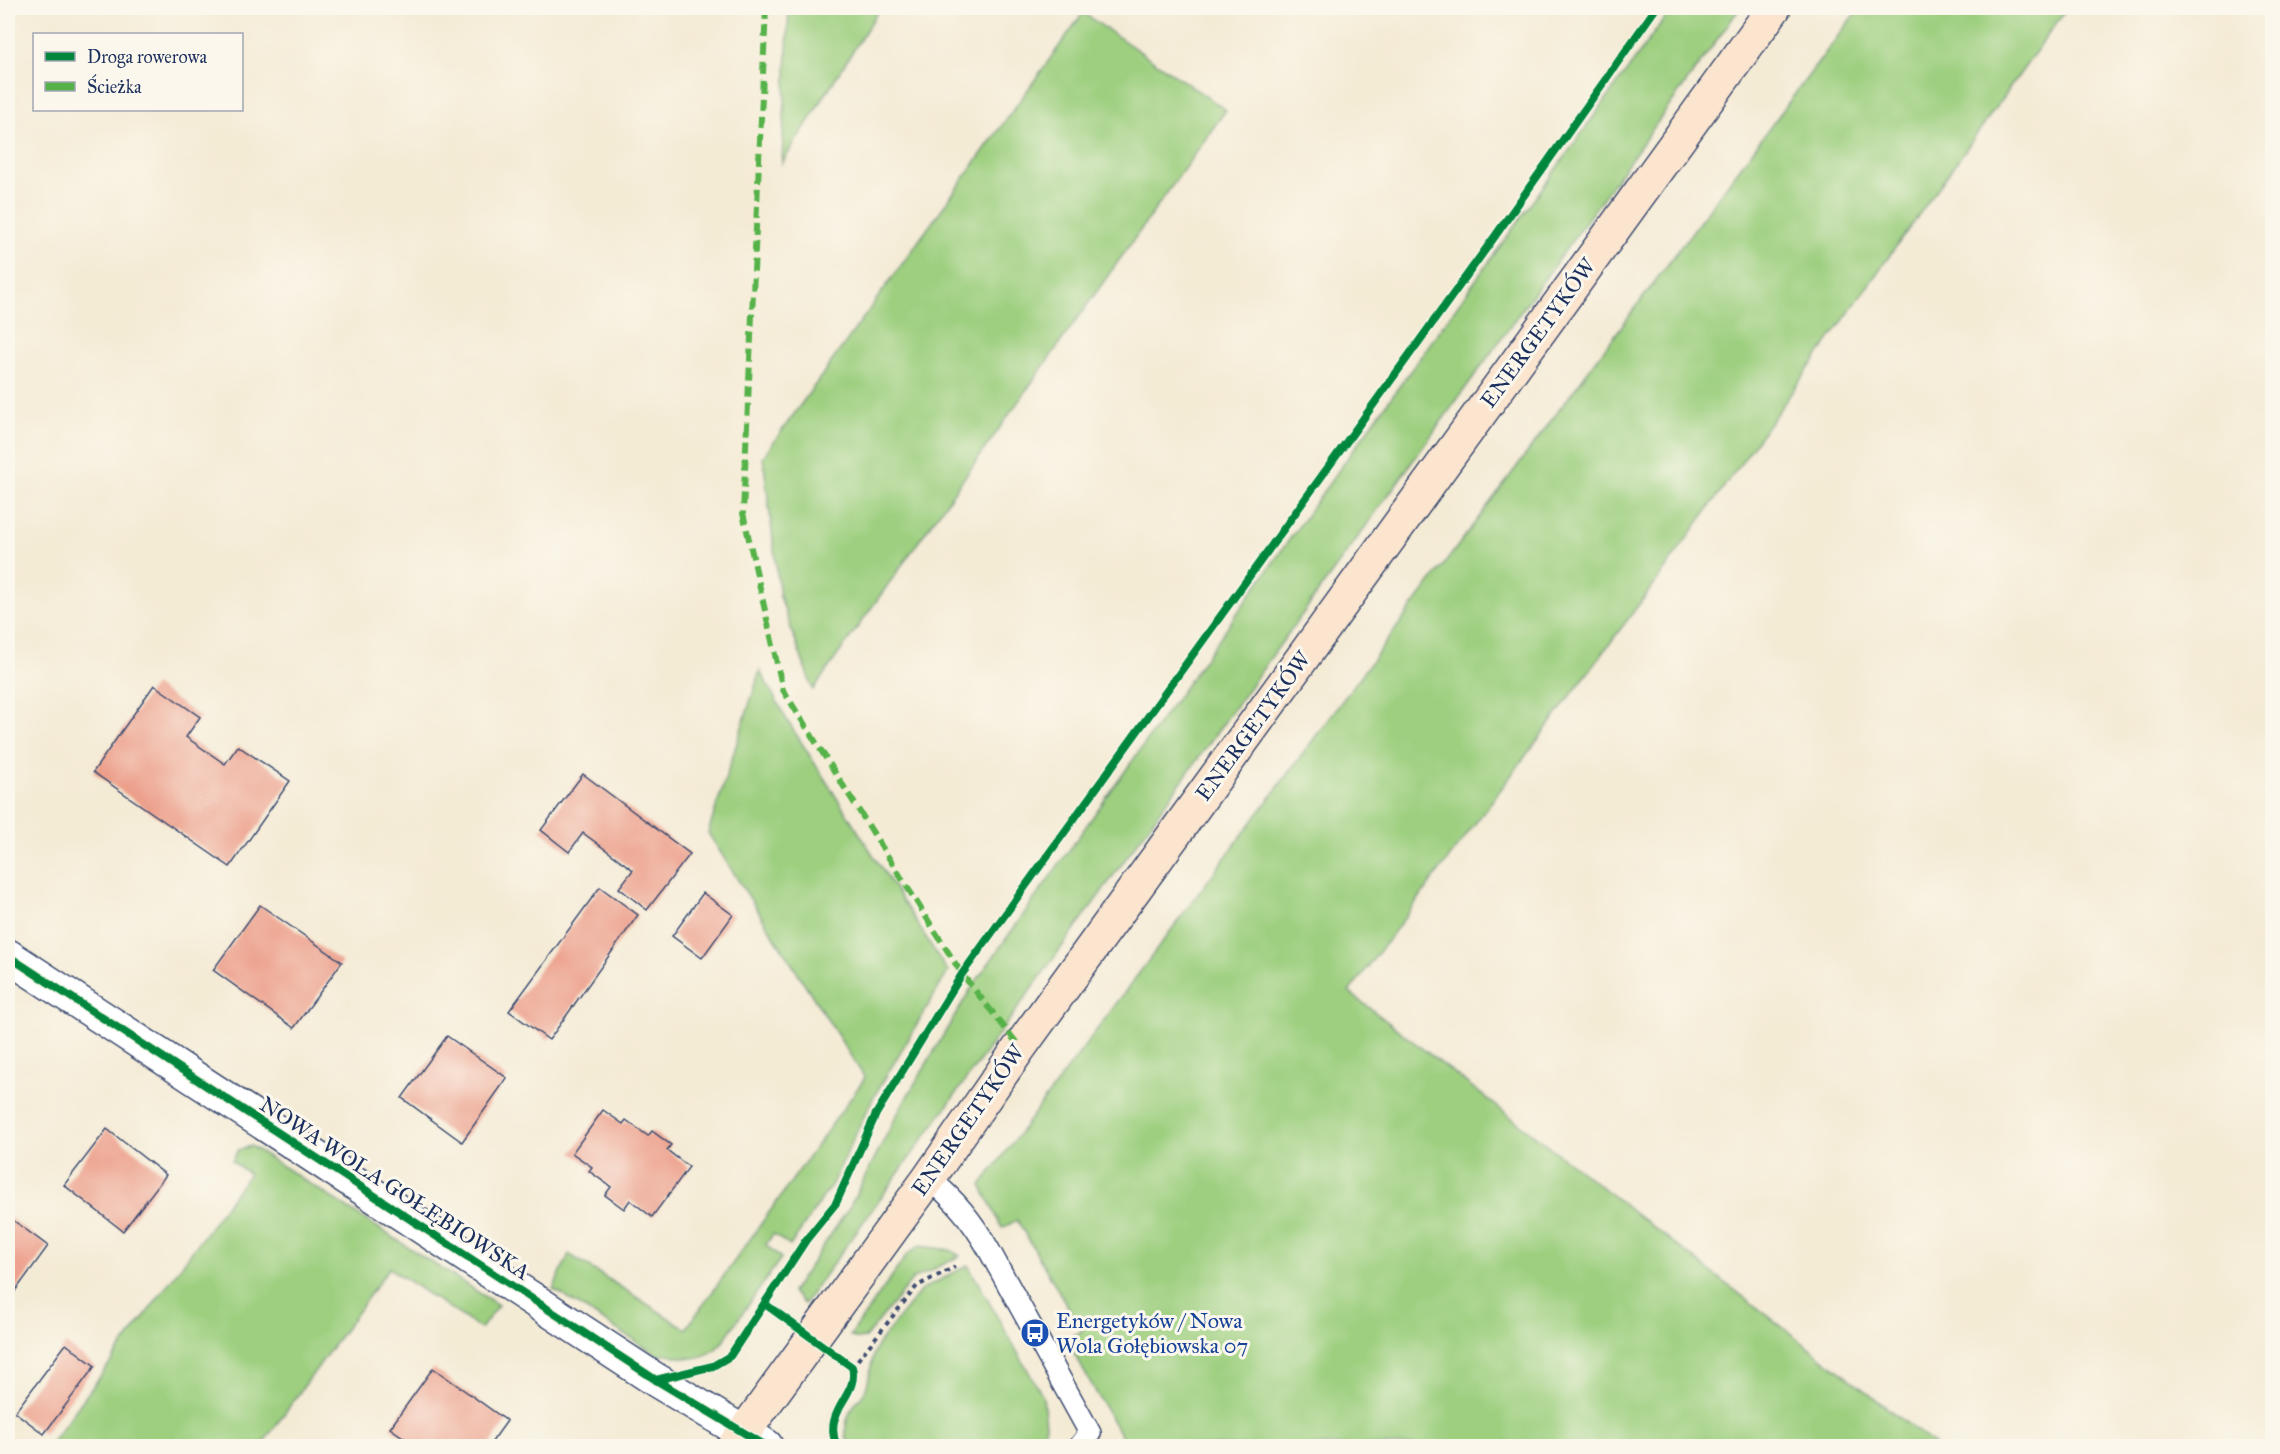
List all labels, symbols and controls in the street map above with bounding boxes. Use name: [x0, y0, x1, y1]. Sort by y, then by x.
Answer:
legend: [33, 33, 243, 111]
text: Droga rowerowa: [87, 46, 207, 69]
text: Ścieżka: [87, 74, 142, 98]
street label: ENERGETYKÓW: [1475, 252, 1602, 413]
street label: ENERGETYKÓW: [1190, 645, 1317, 806]
street label: ENERGETYKÓW: [906, 1038, 1031, 1201]
street label: NOWA WOLA GOŁĘBIOWSKA: [255, 1090, 535, 1286]
place label: Energetyków / Nowa Wola Gołębiowska 07: [1056, 1307, 1248, 1359]
bus stop icon: Energetyków / Nowa Wola Gołębiowska 07: [1019, 1317, 1051, 1349]

